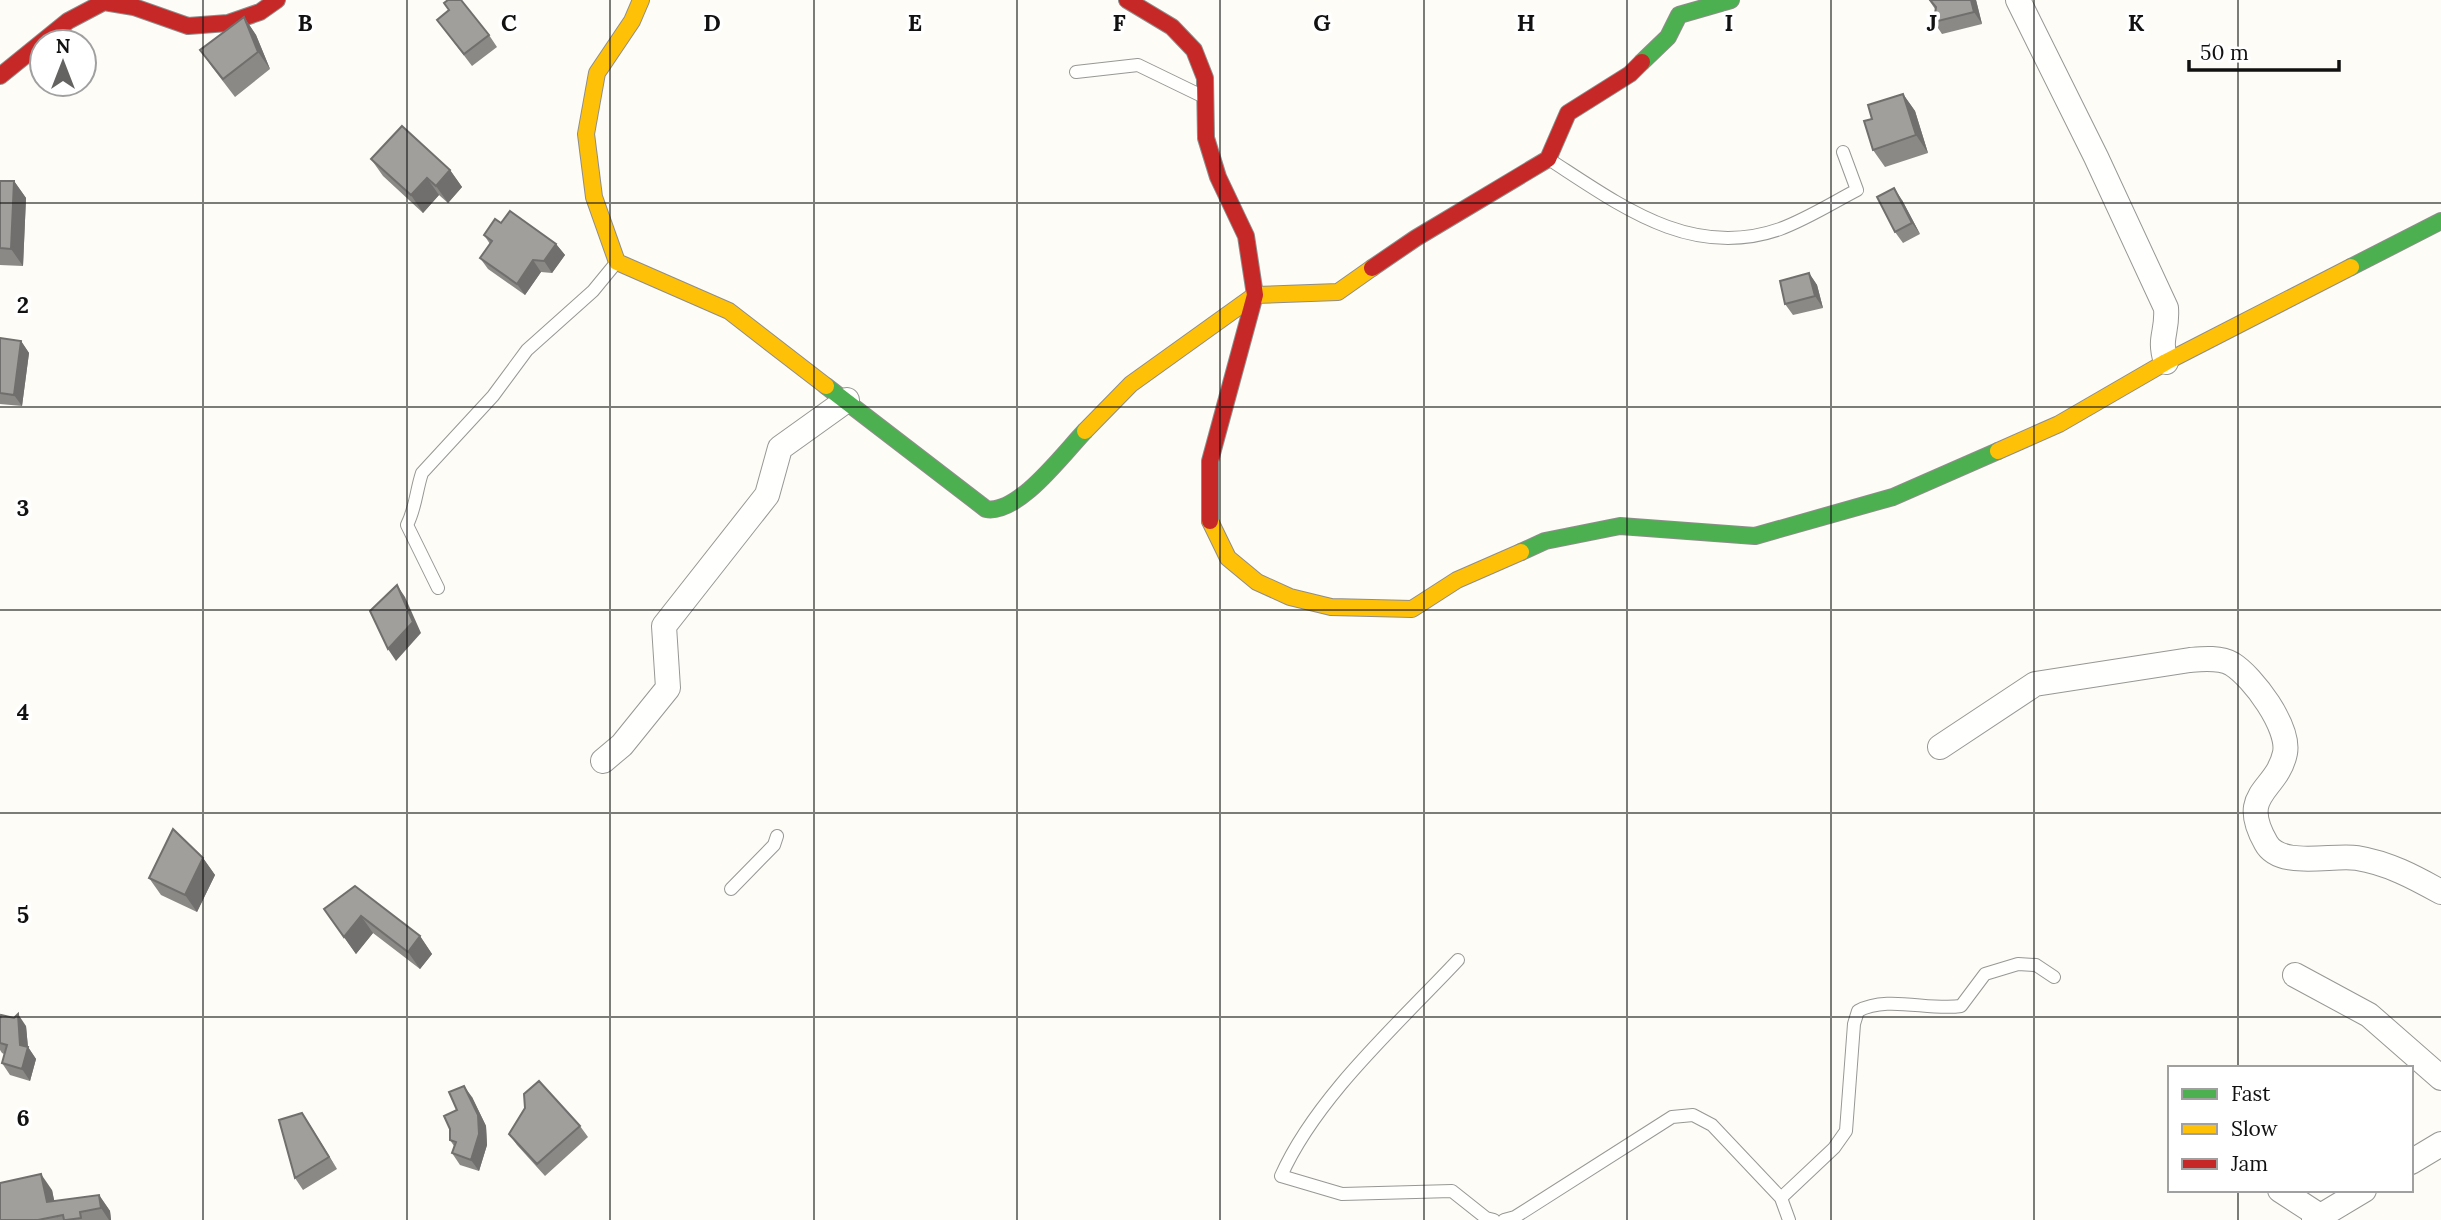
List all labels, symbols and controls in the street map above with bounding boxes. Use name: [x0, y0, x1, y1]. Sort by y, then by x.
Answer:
text: B: [297, 8, 313, 37]
text: C: [501, 8, 517, 37]
text: D: [703, 8, 721, 37]
text: E: [908, 8, 922, 37]
text: F: [1112, 8, 1126, 37]
text: G: [1313, 8, 1331, 37]
text: H: [1517, 8, 1535, 37]
text: I: [1725, 8, 1733, 37]
text: J: [1927, 8, 1937, 37]
text: K: [2128, 8, 2145, 37]
north arrow: [28, 28, 98, 98]
scale bar: [2189, 28, 2340, 72]
text: N: [56, 34, 71, 58]
text: 50 m: [2200, 39, 2249, 66]
text: 2: [17, 290, 29, 319]
text: 3: [17, 493, 29, 522]
text: 4: [17, 697, 29, 726]
text: 5: [17, 900, 29, 929]
legend: [2168, 1066, 2413, 1192]
text: Fast: [2231, 1080, 2271, 1107]
text: 6: [16, 1103, 30, 1132]
text: Slow: [2231, 1115, 2278, 1142]
text: Jam: [2230, 1150, 2268, 1177]

